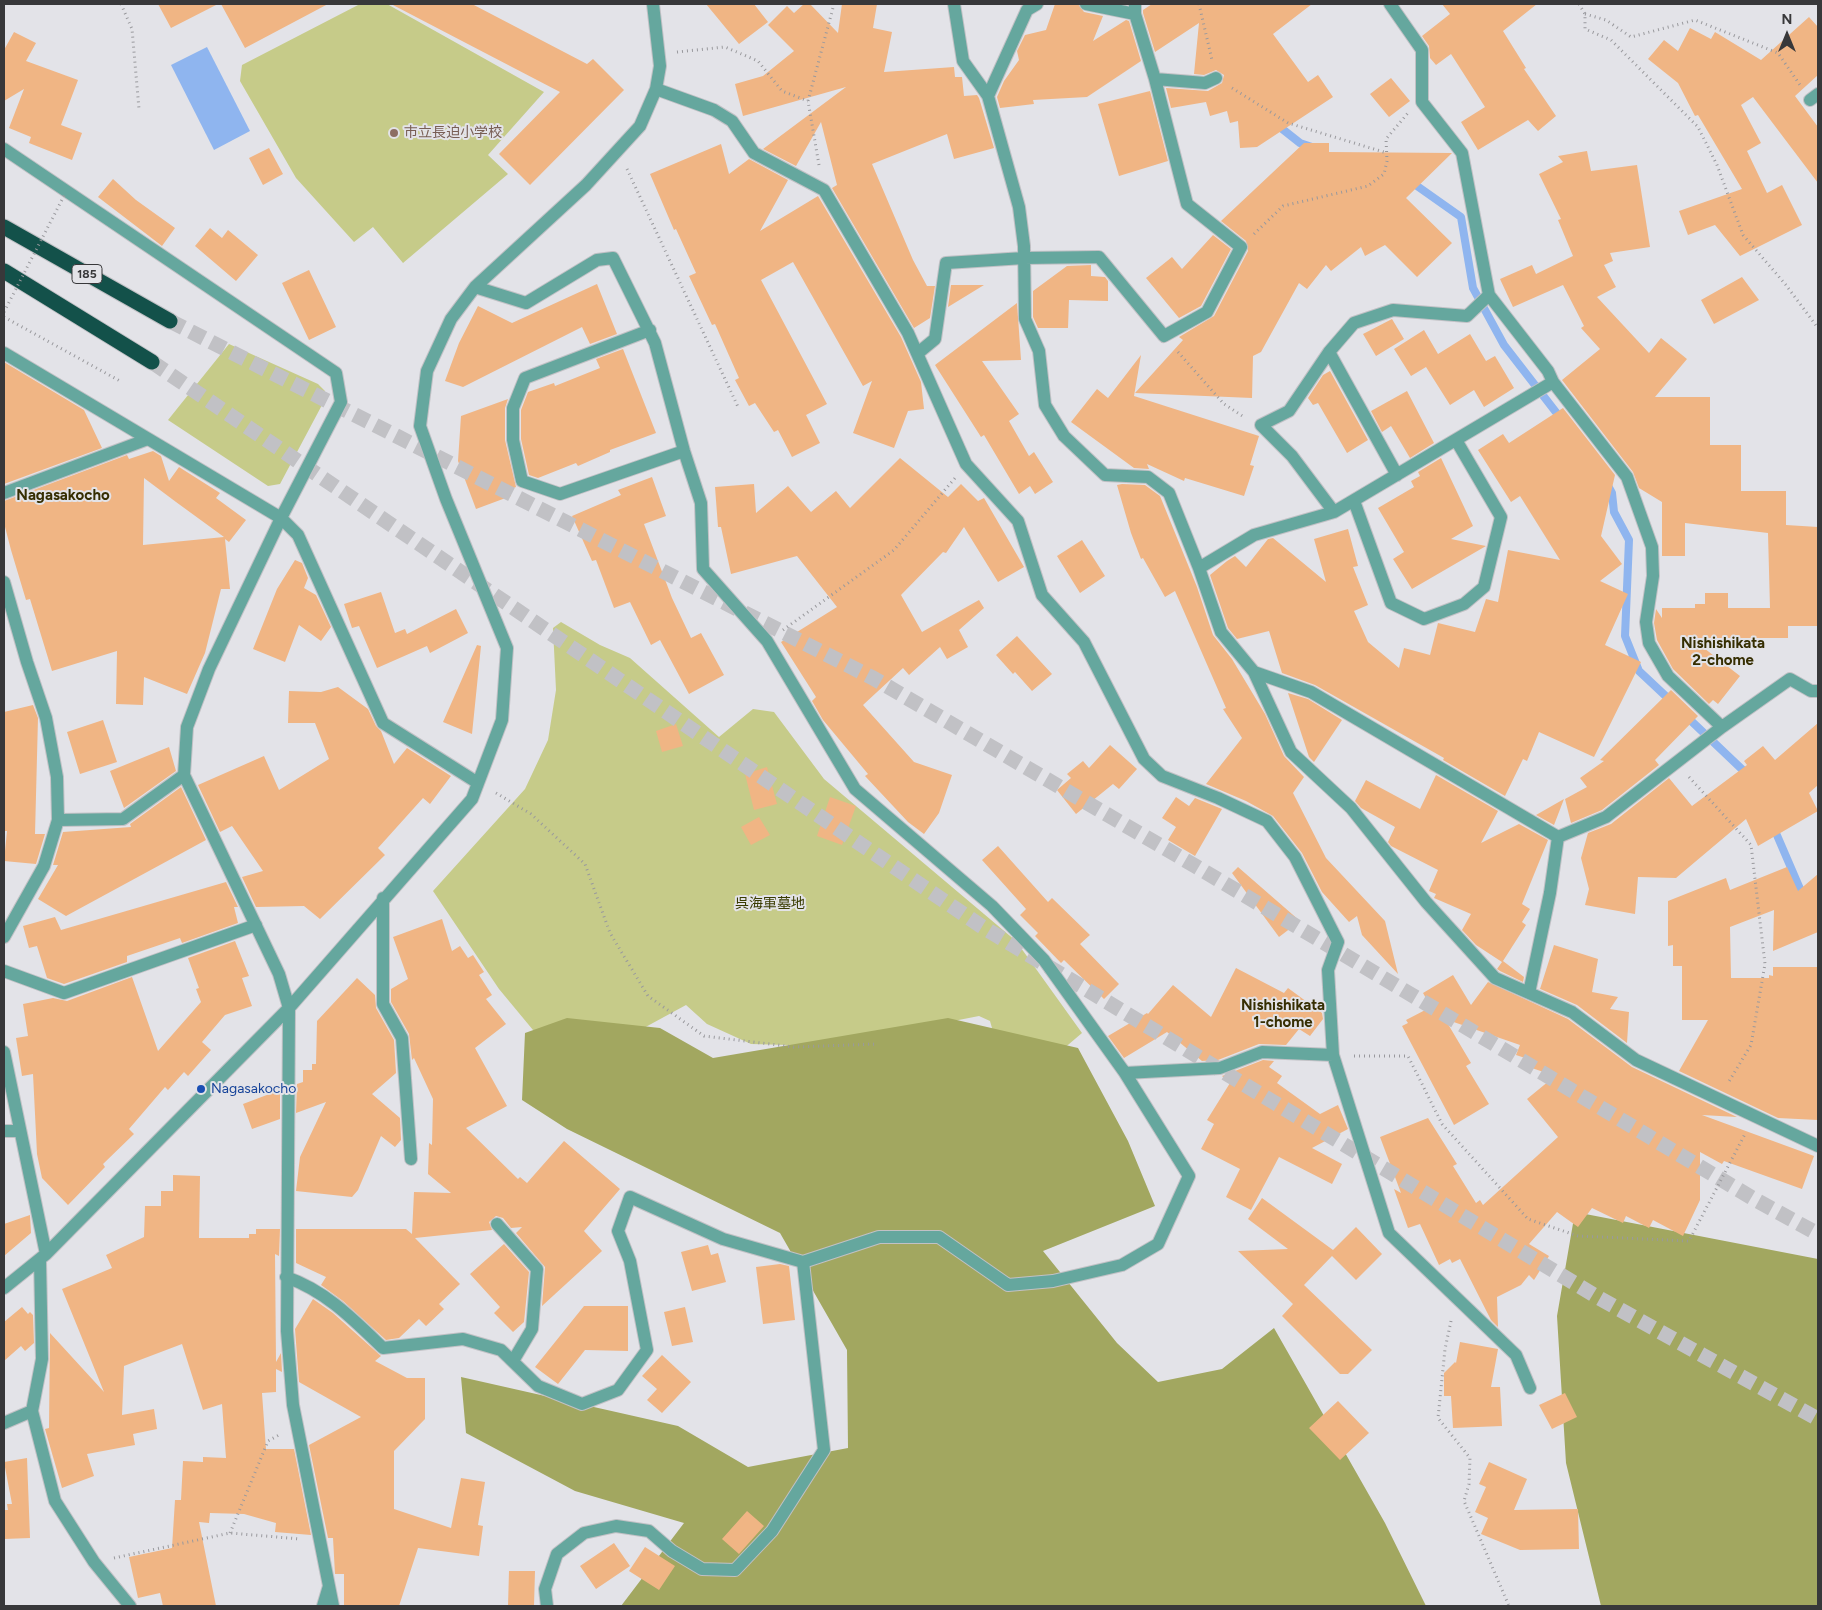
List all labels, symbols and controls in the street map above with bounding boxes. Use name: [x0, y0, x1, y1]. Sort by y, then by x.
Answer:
north arrow: [1762, 10, 1812, 60]
text: N: [1782, 11, 1792, 28]
place label: 市立長迫小学校: [404, 125, 502, 141]
marker: 市立長迫小学校: [388, 127, 400, 139]
road number: 185: [72, 264, 102, 284]
district label: Nagasakocho: [16, 487, 110, 505]
district label: Nishishikata 2-chome: [1681, 635, 1765, 670]
park label: 呉海軍墓地: [735, 896, 805, 912]
district label: Nishishikata 1-chome: [1241, 997, 1325, 1032]
place label: Nagasakocho: [211, 1081, 296, 1097]
marker: Nagasakocho: [195, 1083, 207, 1095]

